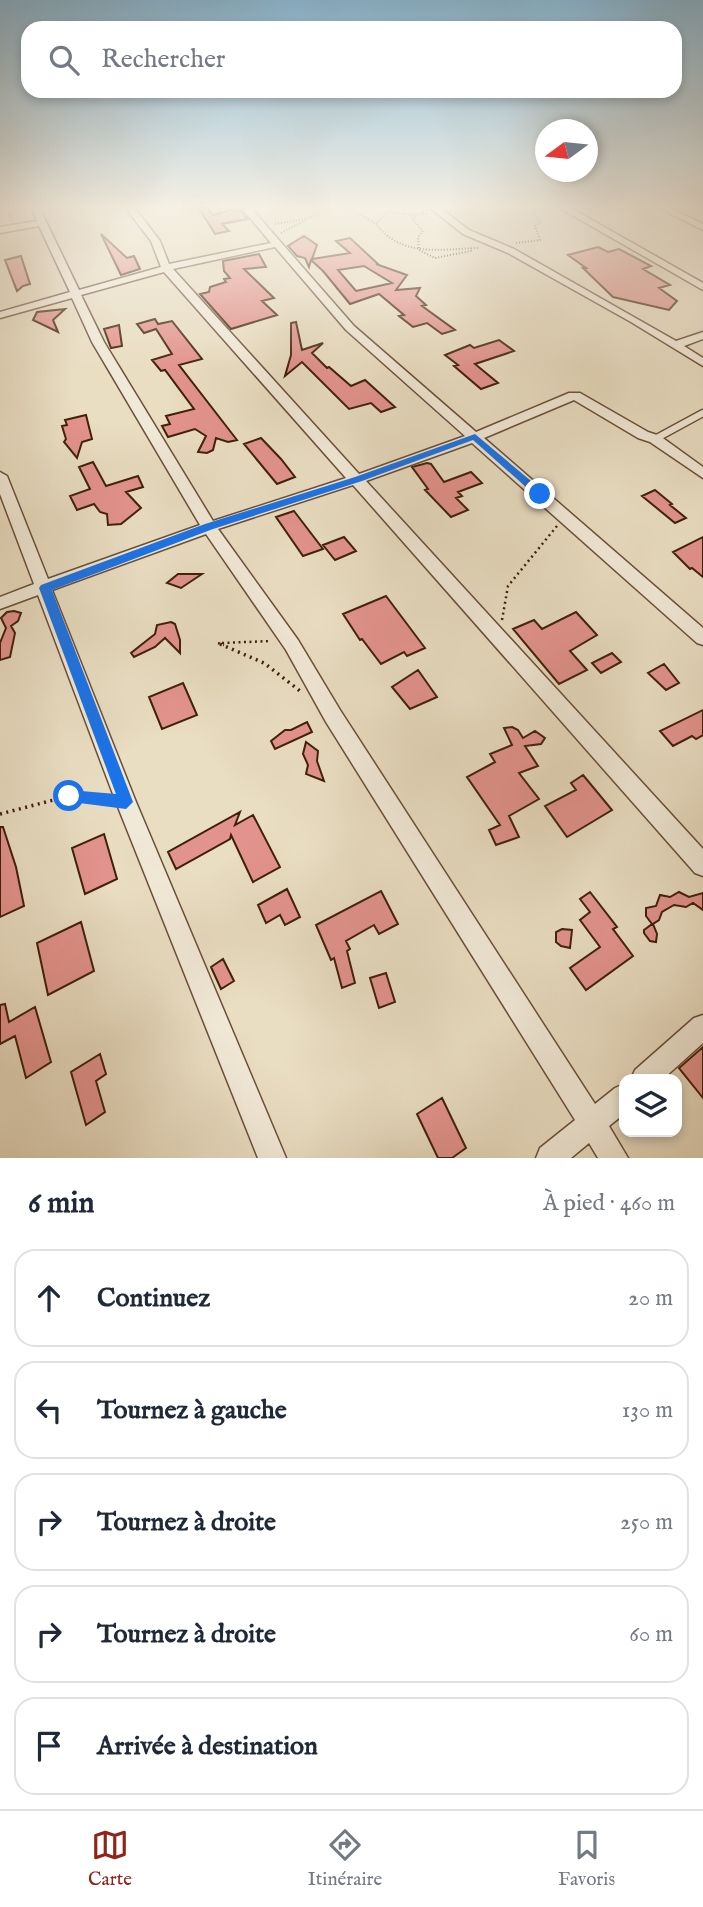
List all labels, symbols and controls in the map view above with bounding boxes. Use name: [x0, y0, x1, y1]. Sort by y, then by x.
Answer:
search box: [21, 21, 682, 98]
icon: search: [45, 41, 83, 79]
text: Rechercher: [101, 43, 225, 76]
north arrow: [535, 119, 598, 182]
route end: [524, 478, 555, 509]
route start: [53, 780, 84, 811]
map controls: [619, 1074, 682, 1137]
button: layers: [619, 1074, 682, 1137]
text: 6 min: [28, 1185, 94, 1223]
text: À pied · 460 m: [543, 1189, 675, 1218]
icon: ahead: [30, 1279, 68, 1317]
text: Continuez: [97, 1282, 210, 1315]
text: 20 m: [628, 1284, 673, 1313]
icon: left: [30, 1391, 68, 1429]
text: Tournez à gauche: [97, 1394, 287, 1427]
text: 130 m: [622, 1396, 673, 1425]
icon: right: [30, 1503, 68, 1541]
text: Tournez à droite: [97, 1506, 276, 1539]
text: 250 m: [620, 1508, 673, 1537]
icon: right: [30, 1615, 68, 1653]
text: Tournez à droite: [97, 1618, 276, 1651]
text: 60 m: [629, 1620, 673, 1649]
icon: arrive: [30, 1727, 68, 1765]
text: Arrivée à destination: [97, 1730, 318, 1763]
tab: Carte: [88, 1826, 132, 1892]
tab: Itinéraire: [308, 1826, 382, 1892]
tab: Favoris: [558, 1826, 615, 1892]

